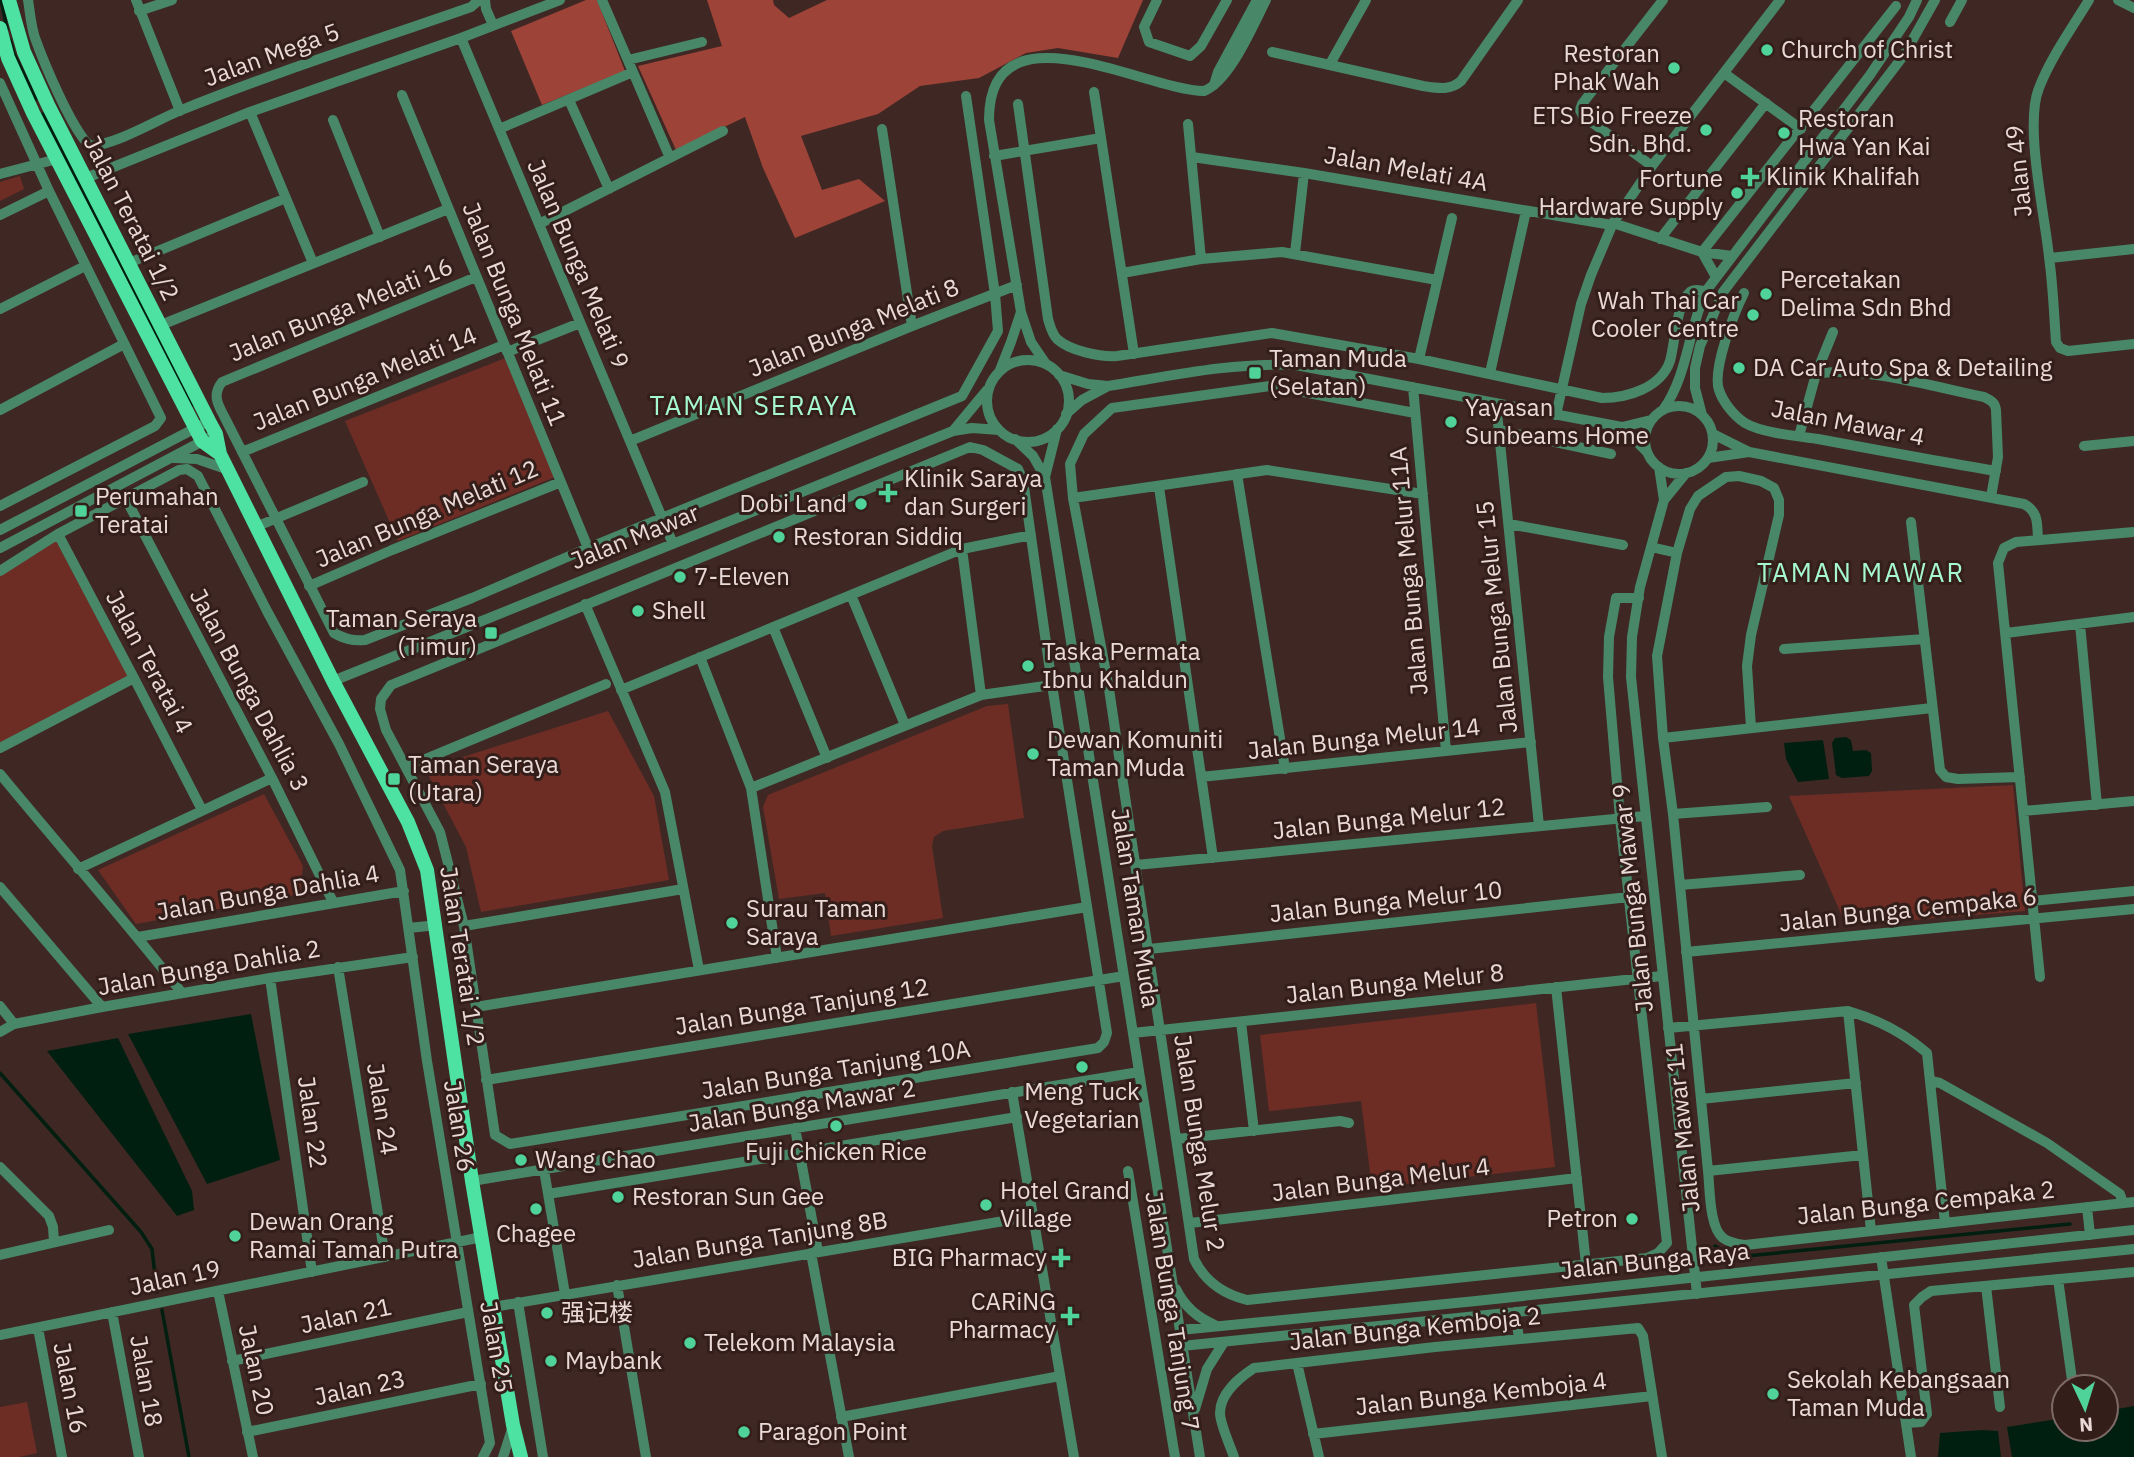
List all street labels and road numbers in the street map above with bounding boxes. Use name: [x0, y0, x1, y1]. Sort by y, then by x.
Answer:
street label: Jalan Mega 5: [200, 15, 344, 93]
street label: Jalan 49: [1997, 123, 2039, 219]
street label: Jalan Teratai 1/2: [76, 129, 187, 306]
street label: Jalan Melati 4A: [1322, 138, 1490, 198]
street label: Jalan Bunga Melati 9: [520, 154, 637, 373]
street label: Jalan Bunga Melati 11: [455, 197, 574, 430]
street label: Jalan Bunga Melati 16: [224, 250, 457, 369]
street label: Jalan Bunga Melati 8: [744, 270, 964, 384]
street label: Jalan Bunga Melati 14: [248, 319, 481, 438]
street label: Jalan Mawar 4: [1769, 391, 1928, 453]
street label: Jalan Bunga Melur 11A: [1381, 446, 1435, 697]
street label: Jalan Bunga Melati 12: [311, 452, 543, 574]
street label: Jalan Mawar: [566, 496, 704, 576]
street label: Jalan Bunga Melur 15: [1468, 499, 1524, 735]
street label: Jalan Bunga Dahlia 3: [183, 582, 317, 797]
street label: Jalan Teratai 4: [99, 584, 201, 739]
street label: Jalan Bunga Melur 14: [1246, 710, 1482, 766]
street label: Jalan Bunga Mawar 9: [1604, 782, 1660, 1014]
street label: Jalan Bunga Melur 12: [1271, 790, 1507, 846]
street label: Jalan Taman Muda: [1104, 806, 1168, 1010]
street label: Jalan Bunga Dahlia 4: [154, 857, 382, 927]
street label: Jalan Teratai 1/2: [433, 864, 493, 1048]
street label: Jalan Bunga Melur 10: [1268, 873, 1504, 929]
street label: Jalan Bunga Cempaka 6: [1777, 880, 2038, 938]
street label: Jalan Bunga Dahlia 2: [95, 932, 323, 1002]
street label: Jalan Bunga Melur 8: [1284, 956, 1506, 1010]
street label: Jalan Bunga Tanjung 12: [673, 970, 931, 1042]
street label: Jalan Bunga Tanjung 10A: [699, 1032, 973, 1106]
street label: Jalan Bunga Melur 2: [1167, 1032, 1233, 1254]
street label: Jalan Mawar 11: [1657, 1042, 1707, 1214]
street label: Jalan 24: [360, 1061, 406, 1157]
street label: Jalan Bunga Mawar 2: [686, 1071, 918, 1139]
street label: Jalan 22: [291, 1074, 335, 1170]
street label: Jalan 26: [437, 1078, 483, 1174]
street label: Jalan Bunga Melur 4: [1270, 1150, 1492, 1208]
street label: Jalan Bunga Cempaka 2: [1795, 1173, 2056, 1231]
street label: Jalan Bunga Tanjung 7: [1138, 1189, 1208, 1433]
street label: Jalan Bunga Tanjung 8B: [630, 1203, 890, 1275]
street label: Jalan Bunga Raya: [1559, 1234, 1751, 1286]
street label: Jalan 19: [126, 1252, 223, 1302]
street label: Jalan 21: [297, 1290, 394, 1340]
street label: Jalan 25: [473, 1299, 521, 1395]
street label: Jalan Bunga Kemboja 2: [1288, 1299, 1542, 1357]
street label: Jalan 20: [232, 1321, 282, 1418]
street label: Jalan 18: [123, 1333, 171, 1429]
street label: Jalan 16: [46, 1339, 96, 1436]
street label: Jalan 23: [311, 1362, 408, 1412]
street label: Jalan Bunga Kemboja 4: [1354, 1364, 1608, 1422]

